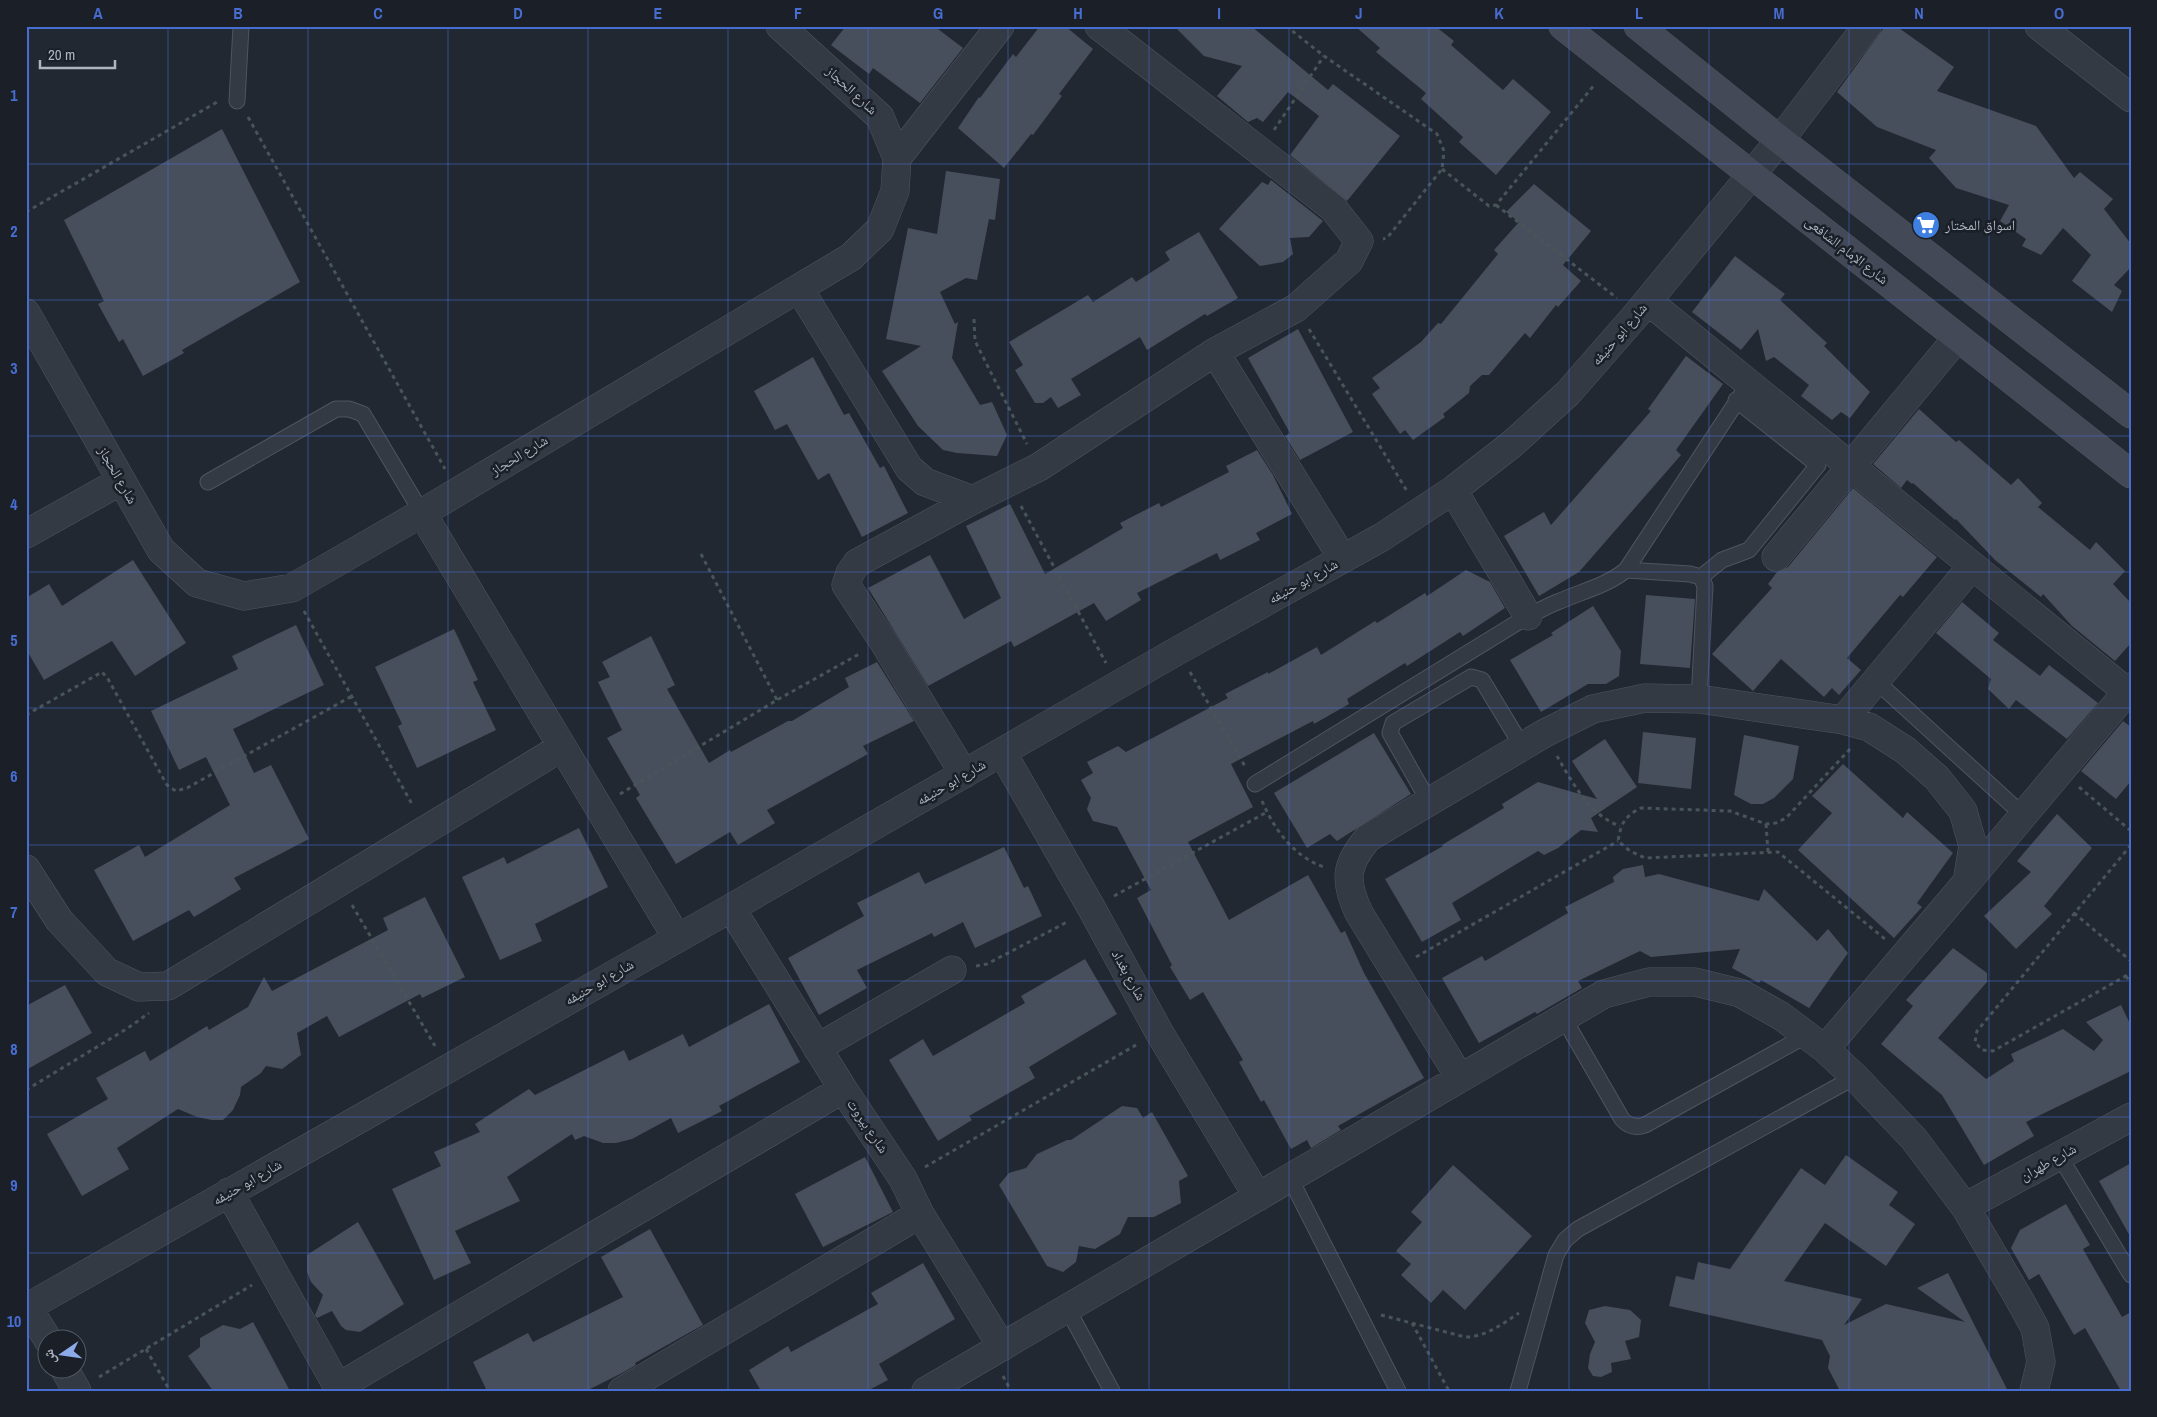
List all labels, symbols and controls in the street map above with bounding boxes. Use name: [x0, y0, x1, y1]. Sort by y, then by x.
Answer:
text: A: [93, 2, 103, 24]
text: B: [233, 2, 243, 24]
text: C: [373, 2, 383, 24]
text: D: [513, 2, 523, 24]
text: E: [654, 2, 663, 24]
text: F: [794, 2, 802, 24]
text: G: [933, 2, 943, 24]
text: H: [1073, 2, 1083, 24]
text: I: [1217, 2, 1221, 24]
text: J: [1355, 2, 1363, 24]
text: K: [1494, 2, 1504, 24]
text: L: [1635, 2, 1643, 24]
text: M: [1774, 2, 1785, 24]
text: N: [1914, 2, 1924, 24]
text: O: [2054, 2, 2064, 24]
scale bar: [40, 38, 115, 70]
text: 20 m: [48, 44, 75, 65]
street label: شارع الحجاز: [821, 61, 881, 119]
text: 1: [10, 84, 18, 106]
supermarket icon: اسواق المختار: [1911, 210, 1941, 240]
street label: شارع الإمام الشافعى: [1801, 212, 1892, 289]
place label: اسواق المختار: [1944, 216, 2015, 234]
text: 2: [10, 220, 18, 242]
street label: شارع ابو حنيفه: [1587, 299, 1652, 369]
text: 3: [10, 357, 18, 379]
street label: شارع الحجاز: [486, 431, 551, 480]
street label: شارع الحجاز: [93, 442, 142, 508]
text: 4: [10, 493, 18, 515]
street label: شارع ابو حنيفه: [1265, 555, 1341, 608]
text: 5: [10, 629, 18, 651]
street label: شارع ابو حنيفه: [913, 755, 989, 810]
text: 6: [10, 765, 18, 787]
text: 7: [10, 901, 18, 923]
street label: شارع بغداد: [1107, 946, 1150, 1004]
street label: شارع ابو حنيفه: [561, 955, 637, 1010]
text: 8: [10, 1038, 18, 1060]
street label: شارع بيروت: [842, 1095, 893, 1157]
street label: شارع طهران: [2017, 1139, 2080, 1186]
street label: شارع ابو حنيفه: [209, 1155, 285, 1210]
text: 9: [10, 1174, 18, 1196]
text: 10: [7, 1310, 21, 1332]
north arrow: [38, 1330, 88, 1380]
text: ش: [39, 1348, 60, 1366]

